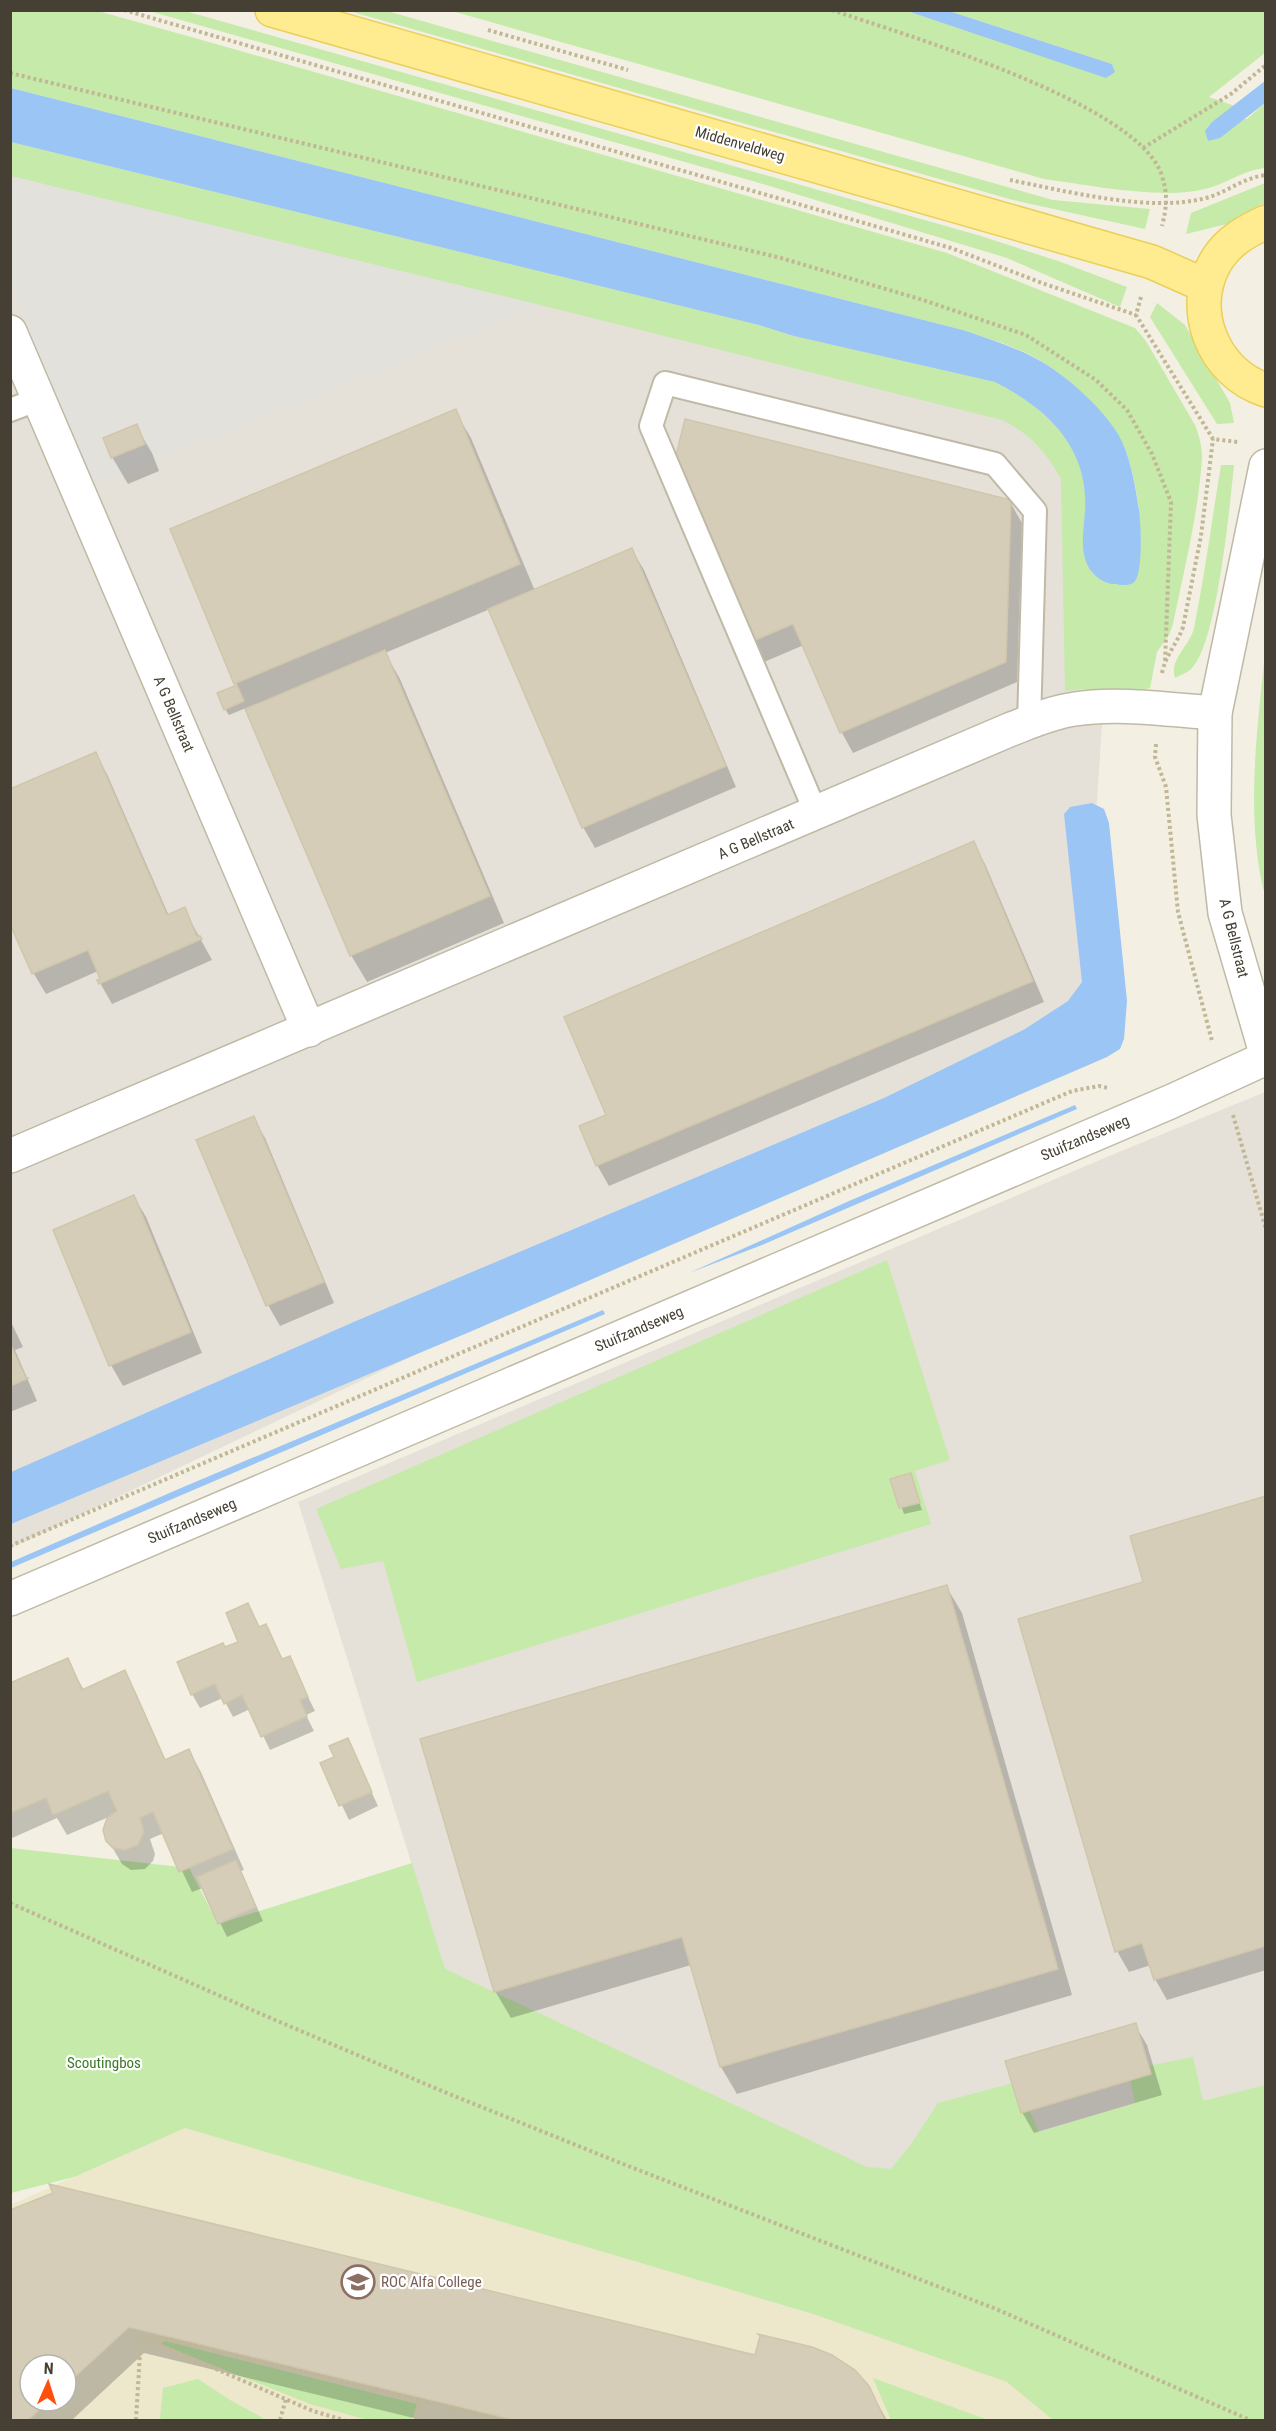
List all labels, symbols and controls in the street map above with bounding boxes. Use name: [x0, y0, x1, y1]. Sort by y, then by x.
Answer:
street label: Middenveldweg: [693, 123, 787, 165]
street label: A G Bellstraat: [150, 673, 198, 755]
street label: A G Bellstraat: [715, 815, 797, 863]
street label: A G Bellstraat: [1215, 897, 1253, 979]
street label: Stuifzandseweg: [1038, 1111, 1132, 1165]
street label: Stuifzandseweg: [592, 1302, 686, 1356]
street label: Stuifzandseweg: [145, 1494, 239, 1548]
park label: Scoutingbos: [67, 2054, 141, 2072]
school or university icon: ROC Alfa College: [340, 2264, 376, 2300]
place label: ROC Alfa College: [381, 2273, 482, 2291]
north arrow: [18, 2353, 78, 2413]
text: N: [43, 2359, 54, 2378]

